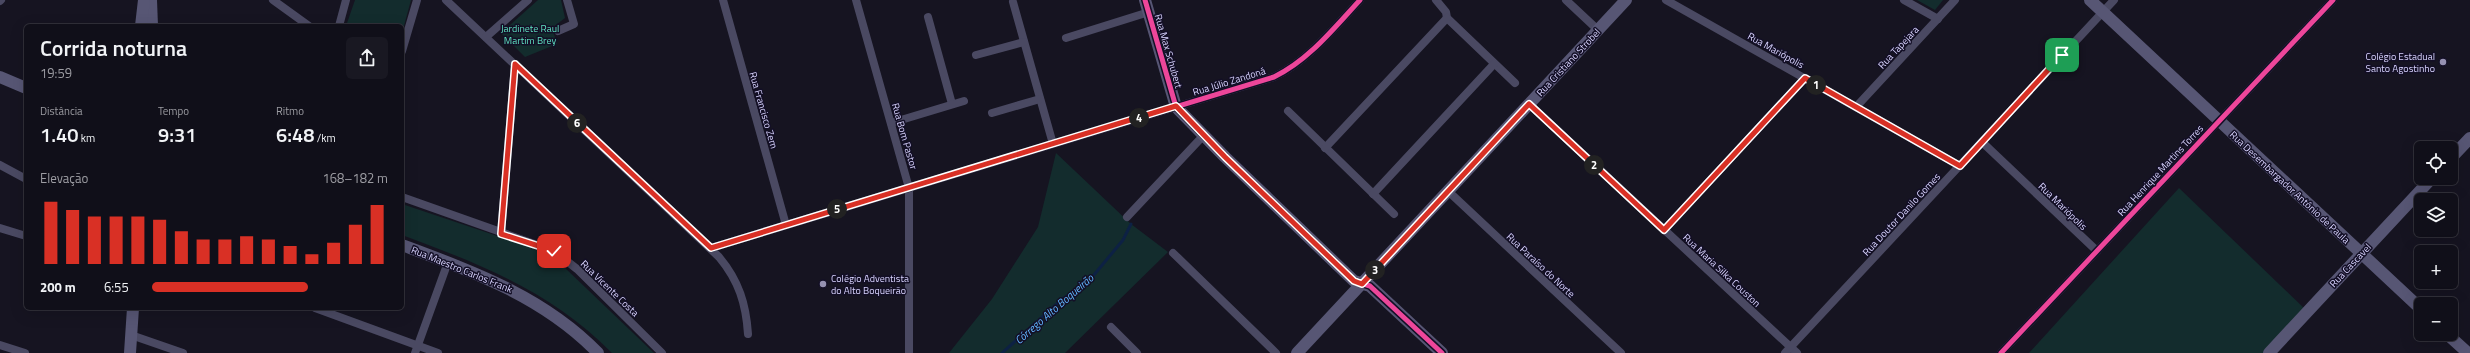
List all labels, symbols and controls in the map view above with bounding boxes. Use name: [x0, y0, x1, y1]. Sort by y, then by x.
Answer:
street label: Rua Max Schubert: [1151, 12, 1186, 90]
park label: Jardinete Raul Martim Brey: [501, 21, 559, 48]
street label: Rua Tapejara: [1874, 22, 1922, 72]
street label: Rua Cristiano Strobel: [1533, 25, 1604, 100]
street label: Rua Mariópolis: [1745, 29, 1807, 72]
text: Corrida noturna: [40, 31, 187, 65]
button: share: [346, 37, 388, 79]
pin: [2045, 38, 2079, 72]
icon: arrive: [2051, 44, 2073, 66]
place label: Colégio Estadual Santo Agostinho: [2366, 49, 2435, 76]
marker: Colégio Estadual Santo Agostinho: [2438, 57, 2448, 67]
text: 19:59: [40, 63, 72, 83]
street label: Rua Júlio Zandoná: [1191, 63, 1267, 100]
street label: Rua Francisco Zem: [745, 70, 782, 150]
pin: 1: [1806, 75, 1826, 95]
text: 1: [1813, 77, 1819, 93]
street label: Rua Bom Pastor: [888, 101, 921, 172]
text: Distância: [40, 103, 83, 119]
text: Tempo: [158, 103, 189, 119]
text: Ritmo: [276, 103, 304, 119]
pin: 4: [1129, 108, 1149, 128]
text: 4: [1136, 110, 1142, 126]
pin: 6: [567, 113, 587, 133]
text: 6: [574, 115, 580, 131]
text: 1.40: [40, 119, 78, 150]
text: 9:31: [158, 119, 196, 150]
text: 6:48: [276, 119, 314, 150]
street label: Rua Henrique Martins Torres: [2114, 121, 2207, 219]
street label: Rua Desembargador Antônio de Paula: [2226, 128, 2353, 247]
text: km: [78, 130, 95, 146]
text: /km: [314, 130, 336, 146]
map controls: [2414, 141, 2458, 341]
button: locate: [2414, 141, 2458, 185]
pin: 2: [1584, 155, 1604, 175]
text: 2: [1591, 157, 1597, 173]
text: Elevação: [40, 168, 88, 188]
text: 168–182 m: [322, 168, 388, 188]
street label: Rua Doutor Danilo Gomes: [1859, 169, 1944, 259]
street label: Rua Mariópolis: [2035, 179, 2091, 234]
button: layers: [2414, 193, 2458, 237]
pin: 5: [827, 199, 847, 219]
text: 5: [834, 201, 840, 217]
street label: Rua Paraíso do Norte: [1503, 229, 1578, 301]
street label: Rua Maria Silka Couston: [1679, 230, 1764, 310]
pin: [537, 234, 571, 268]
icon: check: [543, 240, 565, 262]
street label: Rua Cascavel: [2326, 240, 2375, 291]
street label: Rua Maestro Carlos Frank: [409, 242, 515, 297]
button: +: [2414, 245, 2458, 289]
street label: Rua Vicente Costa: [577, 257, 642, 320]
pin: 3: [1365, 260, 1385, 280]
text: 3: [1372, 262, 1378, 278]
water label: Córrego Alto Boqueirão: [1011, 270, 1097, 348]
place label: Colégio Adventista do Alto Boqueirão: [831, 271, 909, 298]
text: 200 m: [40, 277, 76, 297]
text: 6:55: [104, 277, 129, 297]
marker: Colégio Adventista do Alto Boqueirão: [818, 279, 828, 289]
button: −: [2414, 297, 2458, 341]

